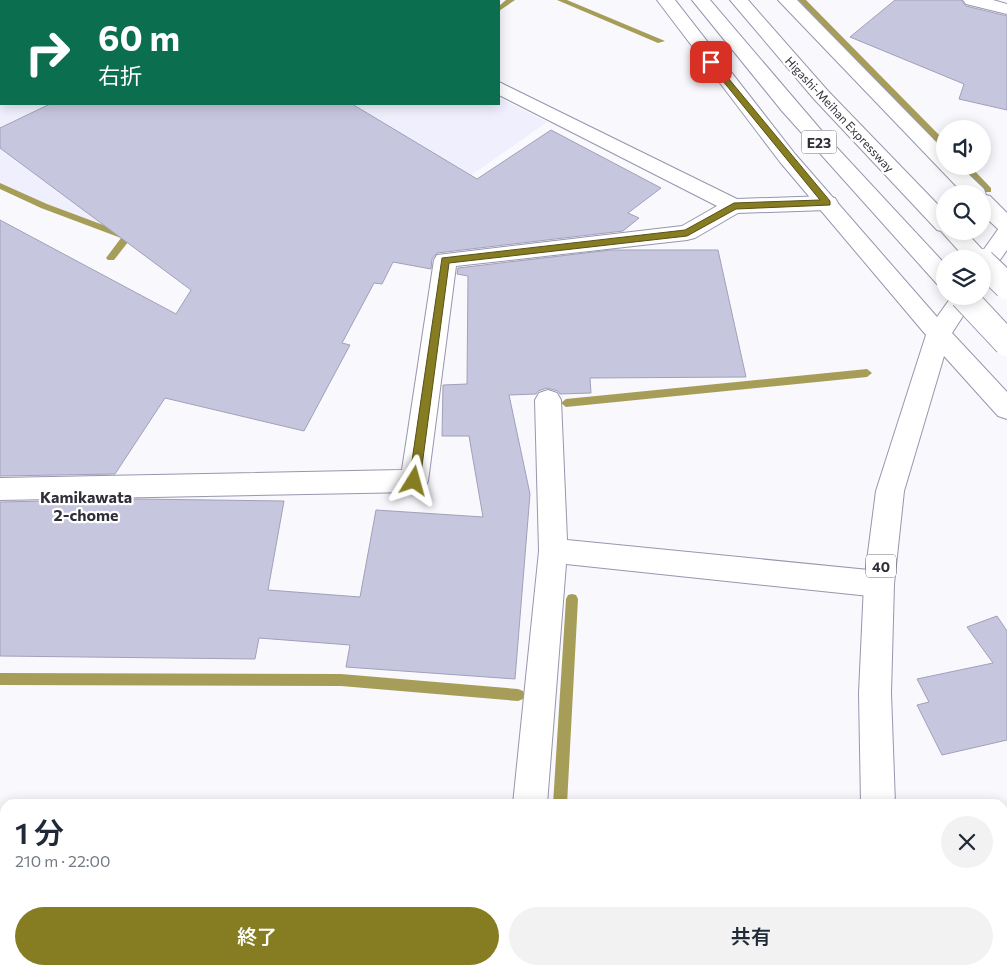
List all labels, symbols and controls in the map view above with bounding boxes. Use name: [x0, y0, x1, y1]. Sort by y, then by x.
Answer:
text: 60 m: [98, 15, 180, 58]
icon: right: [15, 20, 80, 85]
pin: [690, 41, 732, 83]
icon: arrive: [697, 48, 725, 76]
street label: Higashi-Meihan Expressway: [783, 53, 897, 175]
text: 右折: [98, 62, 142, 89]
map controls: [936, 120, 991, 305]
button: sound: [936, 120, 991, 175]
road number: E23: [802, 130, 836, 154]
button: search: [936, 185, 991, 240]
button: layers: [936, 250, 991, 305]
position arrow: [387, 454, 439, 506]
district label: Kamikawata 2-chome: [40, 487, 132, 524]
road number: 40: [866, 554, 896, 578]
text: 1 分: [15, 813, 64, 850]
button: close: [941, 816, 993, 868]
text: 210 m · 22:00: [15, 851, 110, 870]
button: 終了: [15, 907, 499, 965]
button: 共有: [509, 907, 993, 965]

